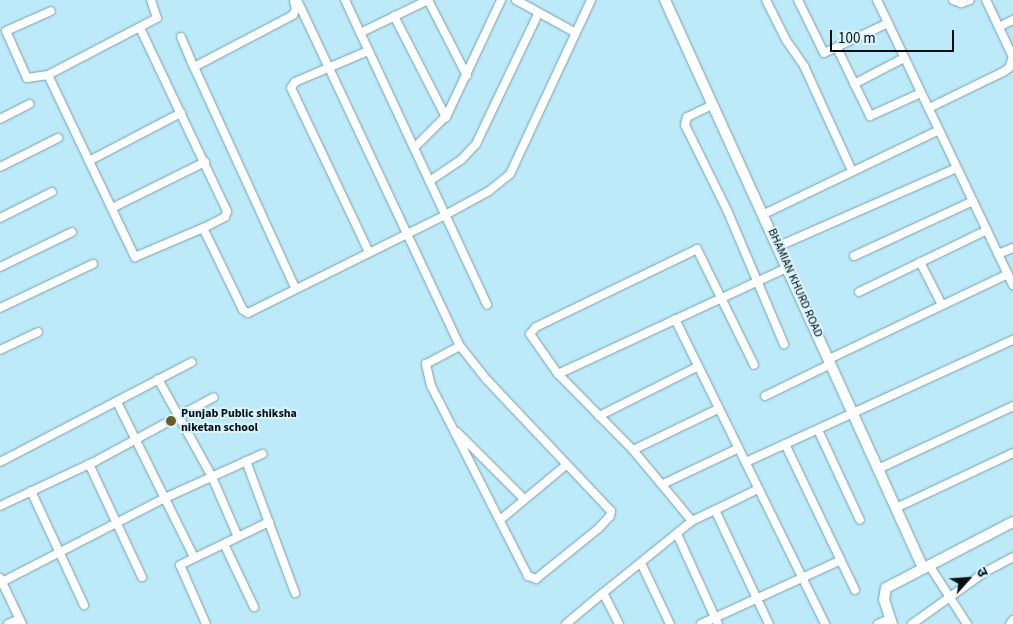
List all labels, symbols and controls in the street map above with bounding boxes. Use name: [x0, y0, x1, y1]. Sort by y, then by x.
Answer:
scale bar: [833, 20, 957, 52]
text: 100 m: [838, 28, 876, 49]
street label: BHAMIAN KHURD ROAD: [764, 226, 826, 340]
place label: Punjab Public shiksha niketan school: [181, 407, 297, 435]
marker: Punjab Public shiksha niketan school: [165, 415, 177, 427]
north arrow: [943, 554, 993, 604]
text: उ: [971, 564, 992, 580]

